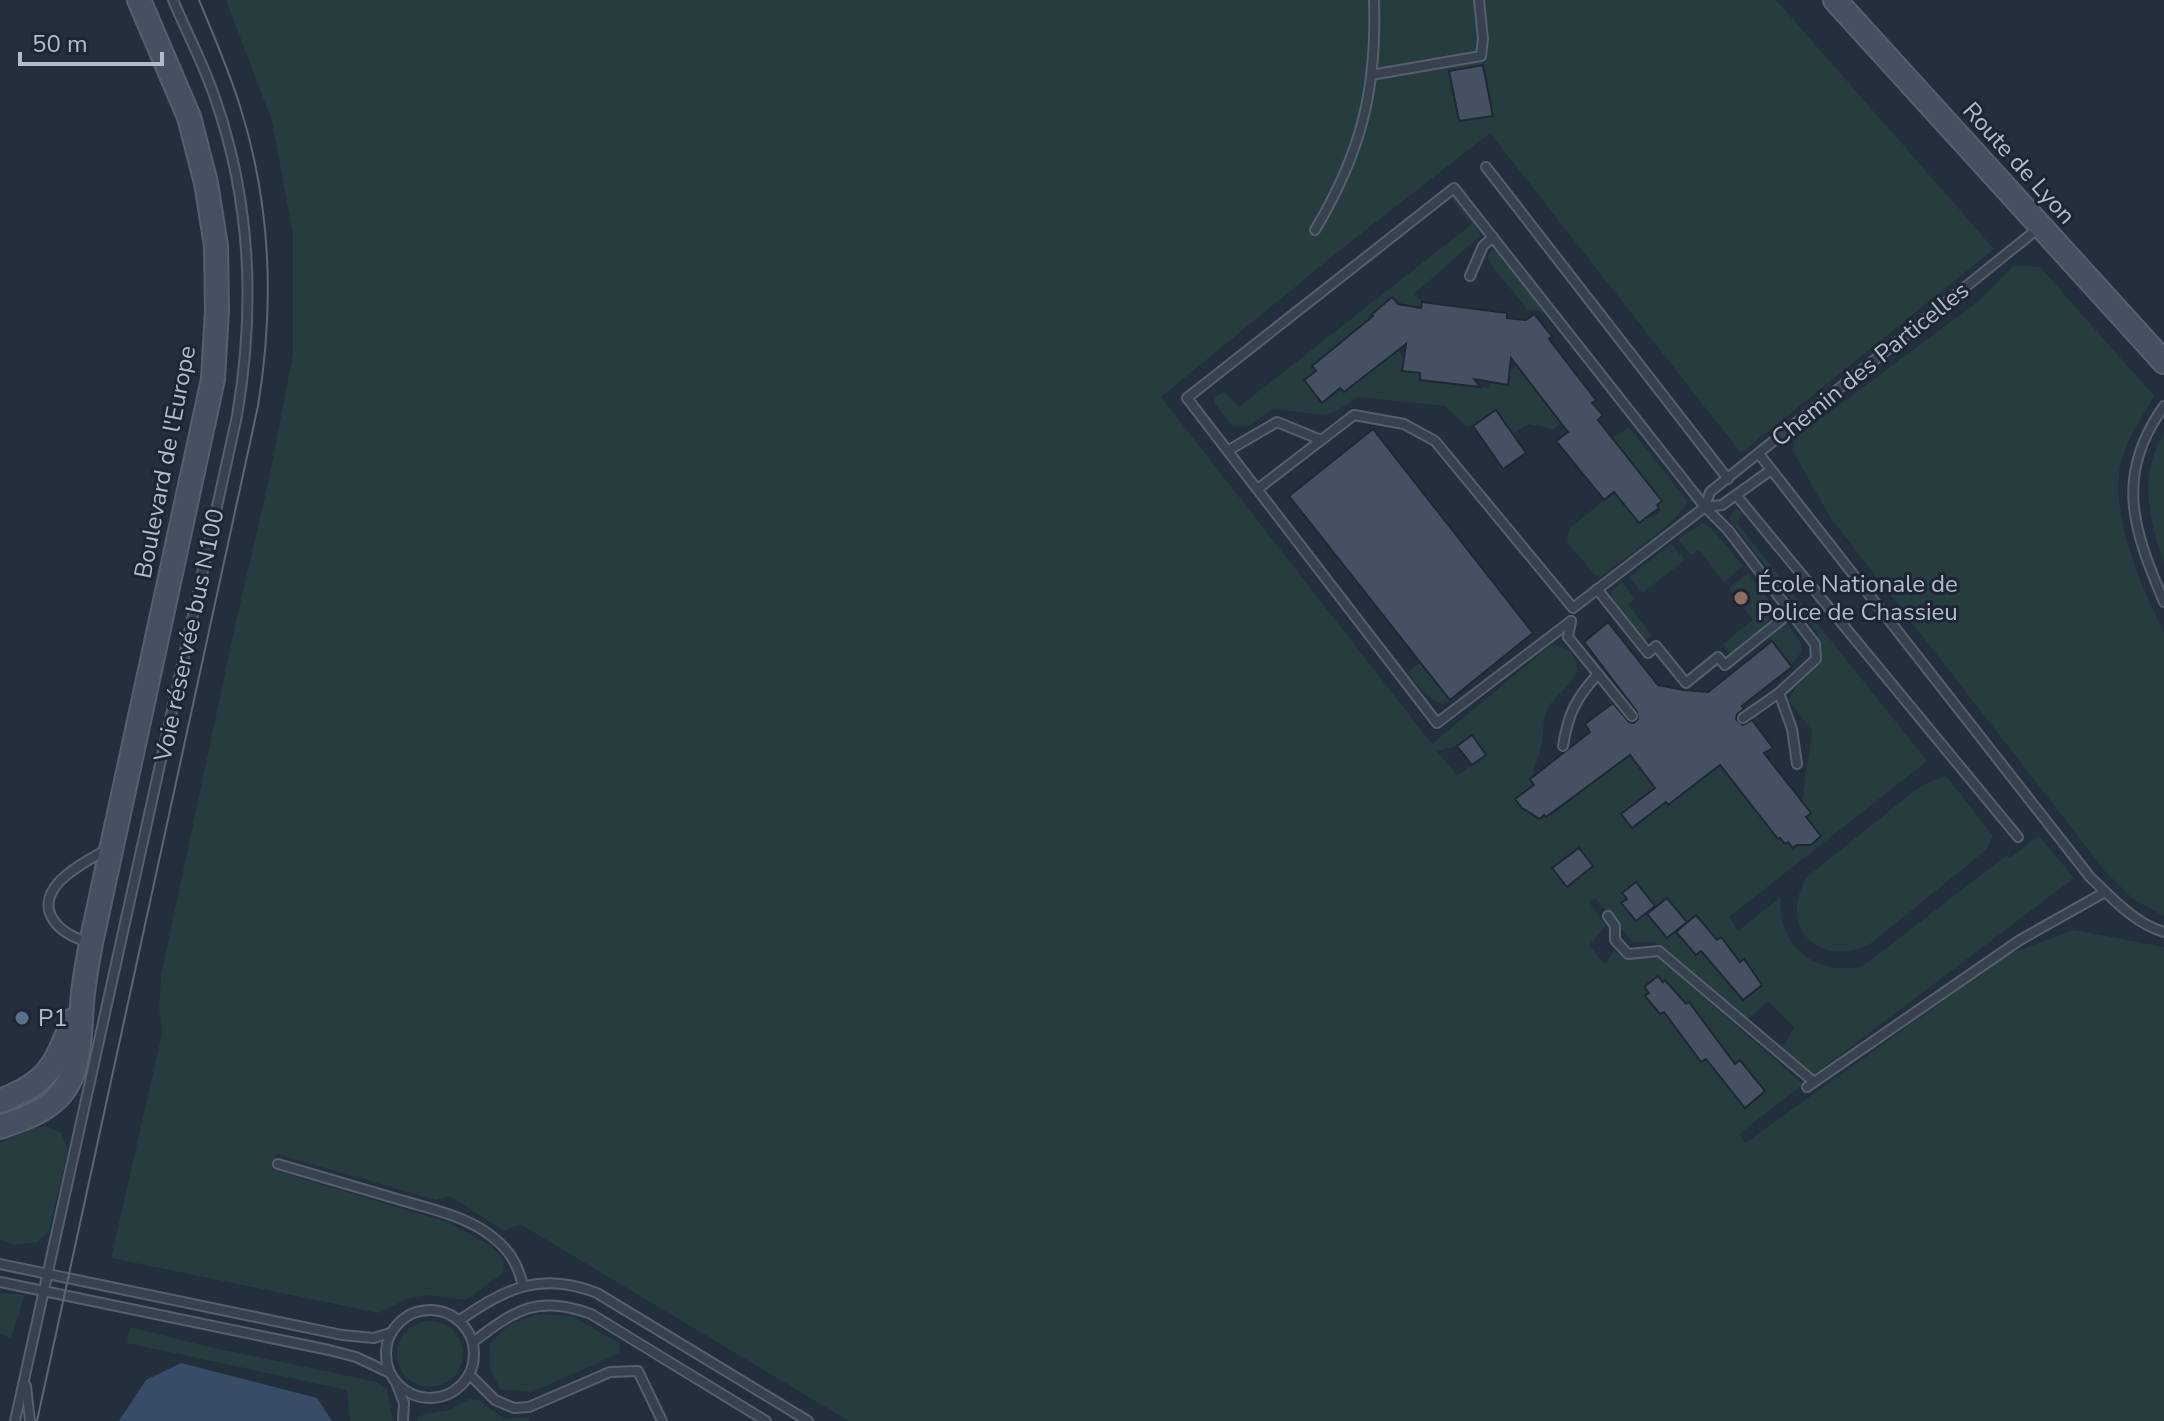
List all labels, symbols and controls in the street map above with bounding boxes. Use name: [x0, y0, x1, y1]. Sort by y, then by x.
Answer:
scale bar: [20, 16, 162, 66]
text: 50 m: [32, 28, 88, 60]
street label: Route de Lyon: [1956, 95, 2082, 231]
street label: Chemin des Particelles: [1765, 274, 1975, 454]
street label: Boulevard de l'Europe: [127, 343, 203, 581]
street label: Voie réservée bus N100: [146, 506, 231, 765]
place label: École Nationale de Police de Chassieu: [1757, 568, 1958, 628]
marker: École Nationale de Police de Chassieu: [1732, 589, 1750, 607]
place label: P1: [38, 1002, 68, 1034]
marker: P1: [13, 1009, 31, 1027]

